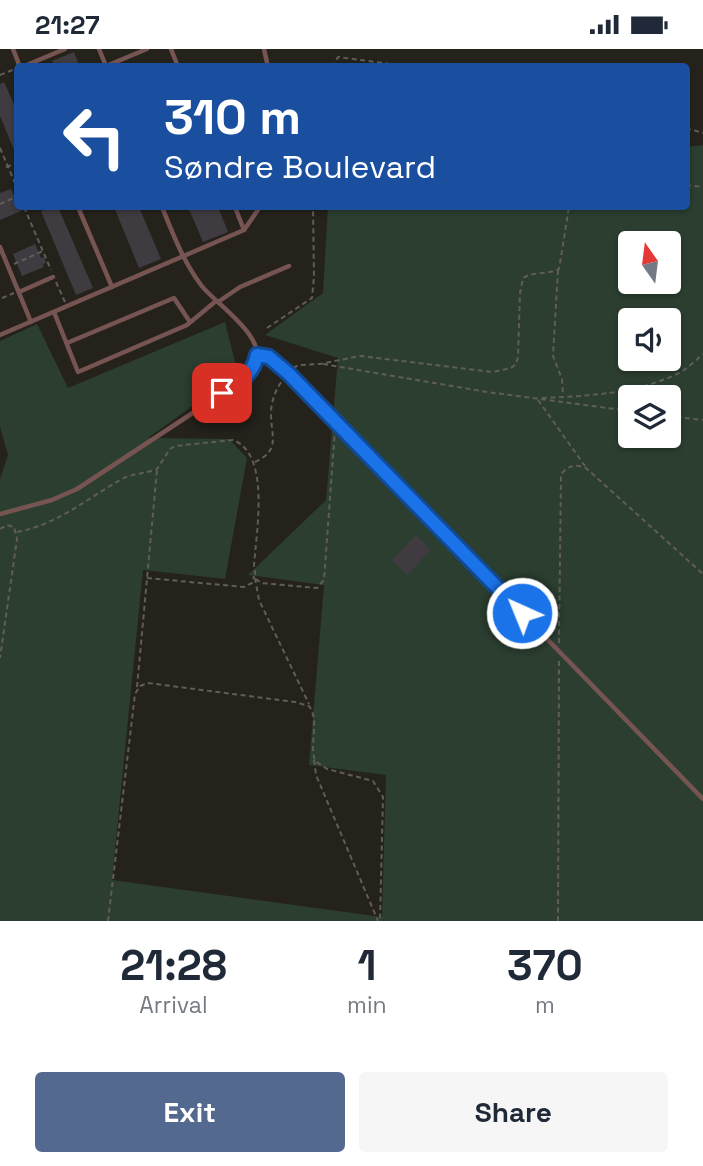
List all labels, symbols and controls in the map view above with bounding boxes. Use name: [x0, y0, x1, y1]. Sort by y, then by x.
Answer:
text: 21:27: [35, 8, 100, 42]
text: 310 m: [164, 86, 301, 148]
icon: left: [49, 91, 140, 182]
text: Søndre Boulevard: [164, 147, 436, 187]
north arrow: [618, 231, 681, 294]
map controls: [618, 231, 681, 448]
button: sound: [618, 308, 681, 371]
pin: [192, 363, 252, 423]
icon: arrive: [203, 374, 241, 412]
button: layers: [618, 385, 681, 448]
position arrow: [485, 576, 559, 650]
text: 21:28: [120, 939, 227, 992]
text: 1: [357, 939, 376, 992]
text: 370: [507, 939, 583, 992]
text: Arrival: [139, 990, 208, 1020]
text: min: [347, 990, 387, 1020]
text: m: [535, 990, 555, 1020]
button: Exit: [35, 1072, 345, 1152]
button: Share: [359, 1072, 668, 1152]

